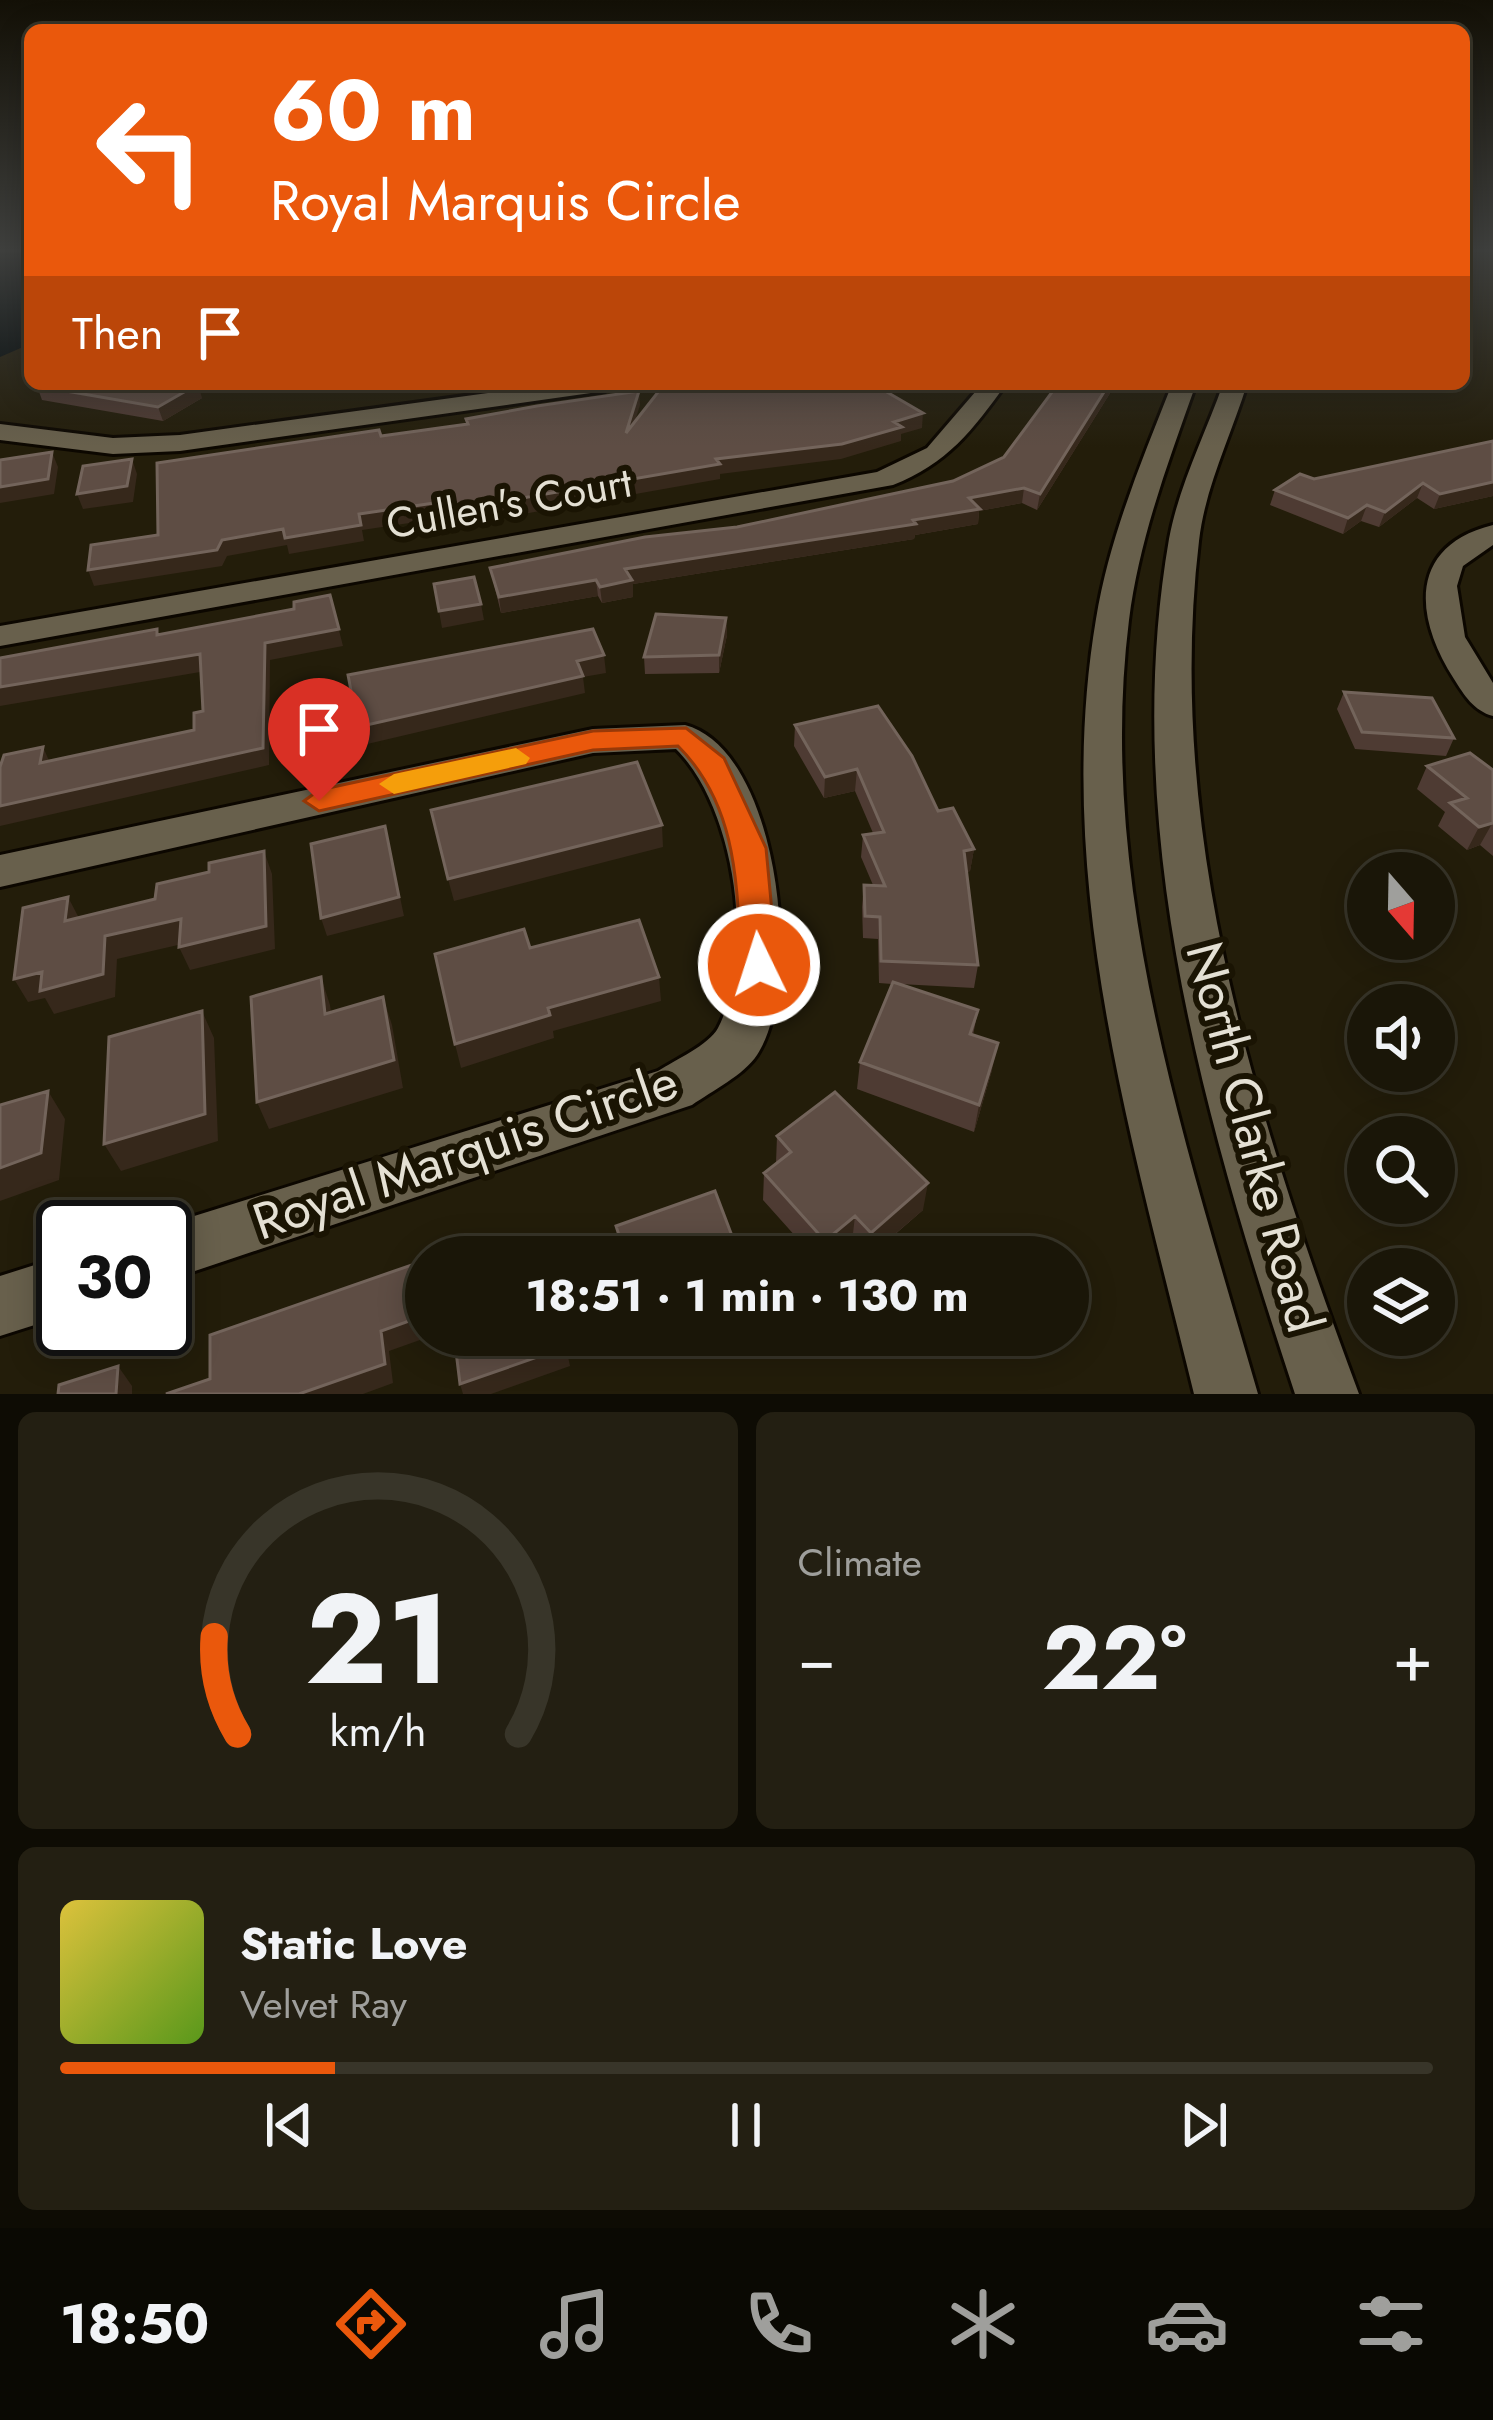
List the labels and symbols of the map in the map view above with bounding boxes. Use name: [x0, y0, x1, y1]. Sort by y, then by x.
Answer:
street label: Cullen's Court: [382, 451, 636, 555]
pin: [268, 678, 370, 801]
north arrow: [1347, 852, 1455, 960]
position arrow: [696, 902, 822, 1028]
street label: North Clarke Road: [1167, 934, 1343, 1340]
street label: Royal Marquis Circle: [243, 1044, 687, 1258]
speed limit sign: 30: [36, 1200, 192, 1356]

